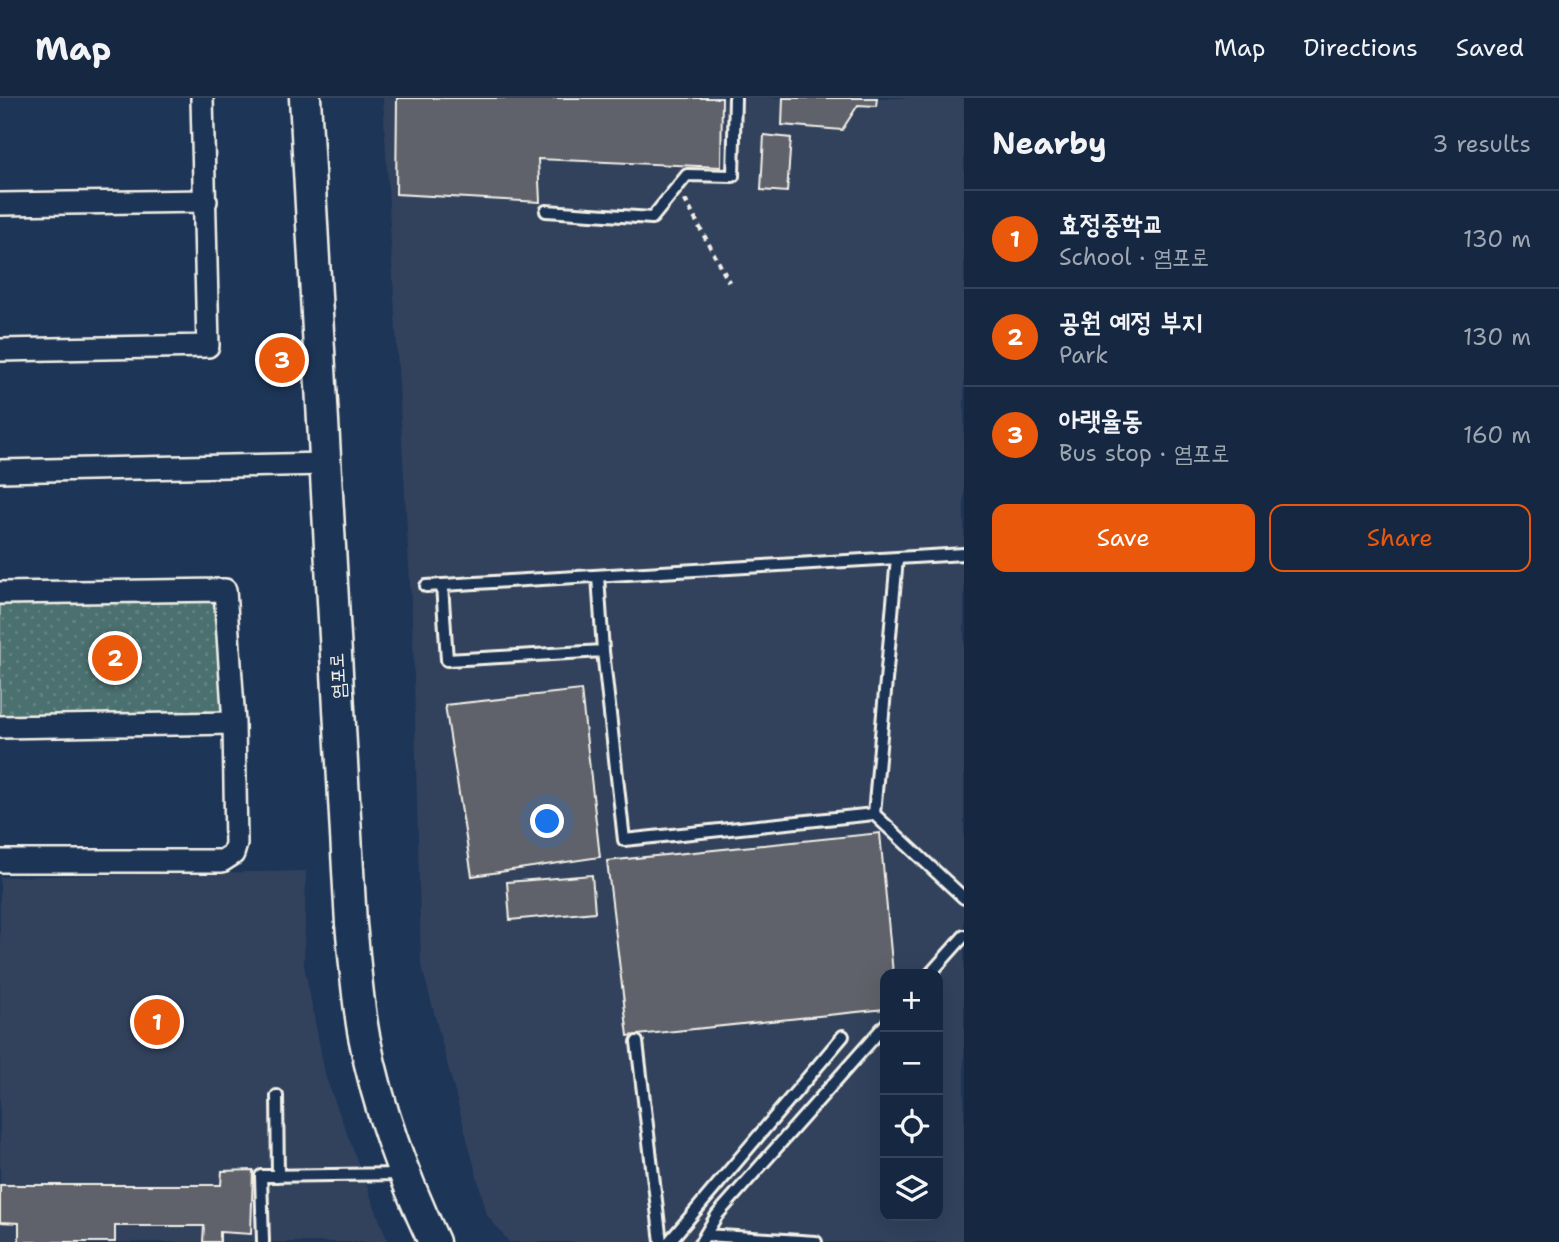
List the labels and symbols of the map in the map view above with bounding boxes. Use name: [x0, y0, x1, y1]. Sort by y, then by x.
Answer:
pin: 3: [259, 334, 305, 386]
pin: 2: [92, 632, 138, 684]
street label: 염포로: [324, 652, 351, 700]
your location: [530, 804, 564, 838]
pin: 1: [134, 996, 180, 1048]

